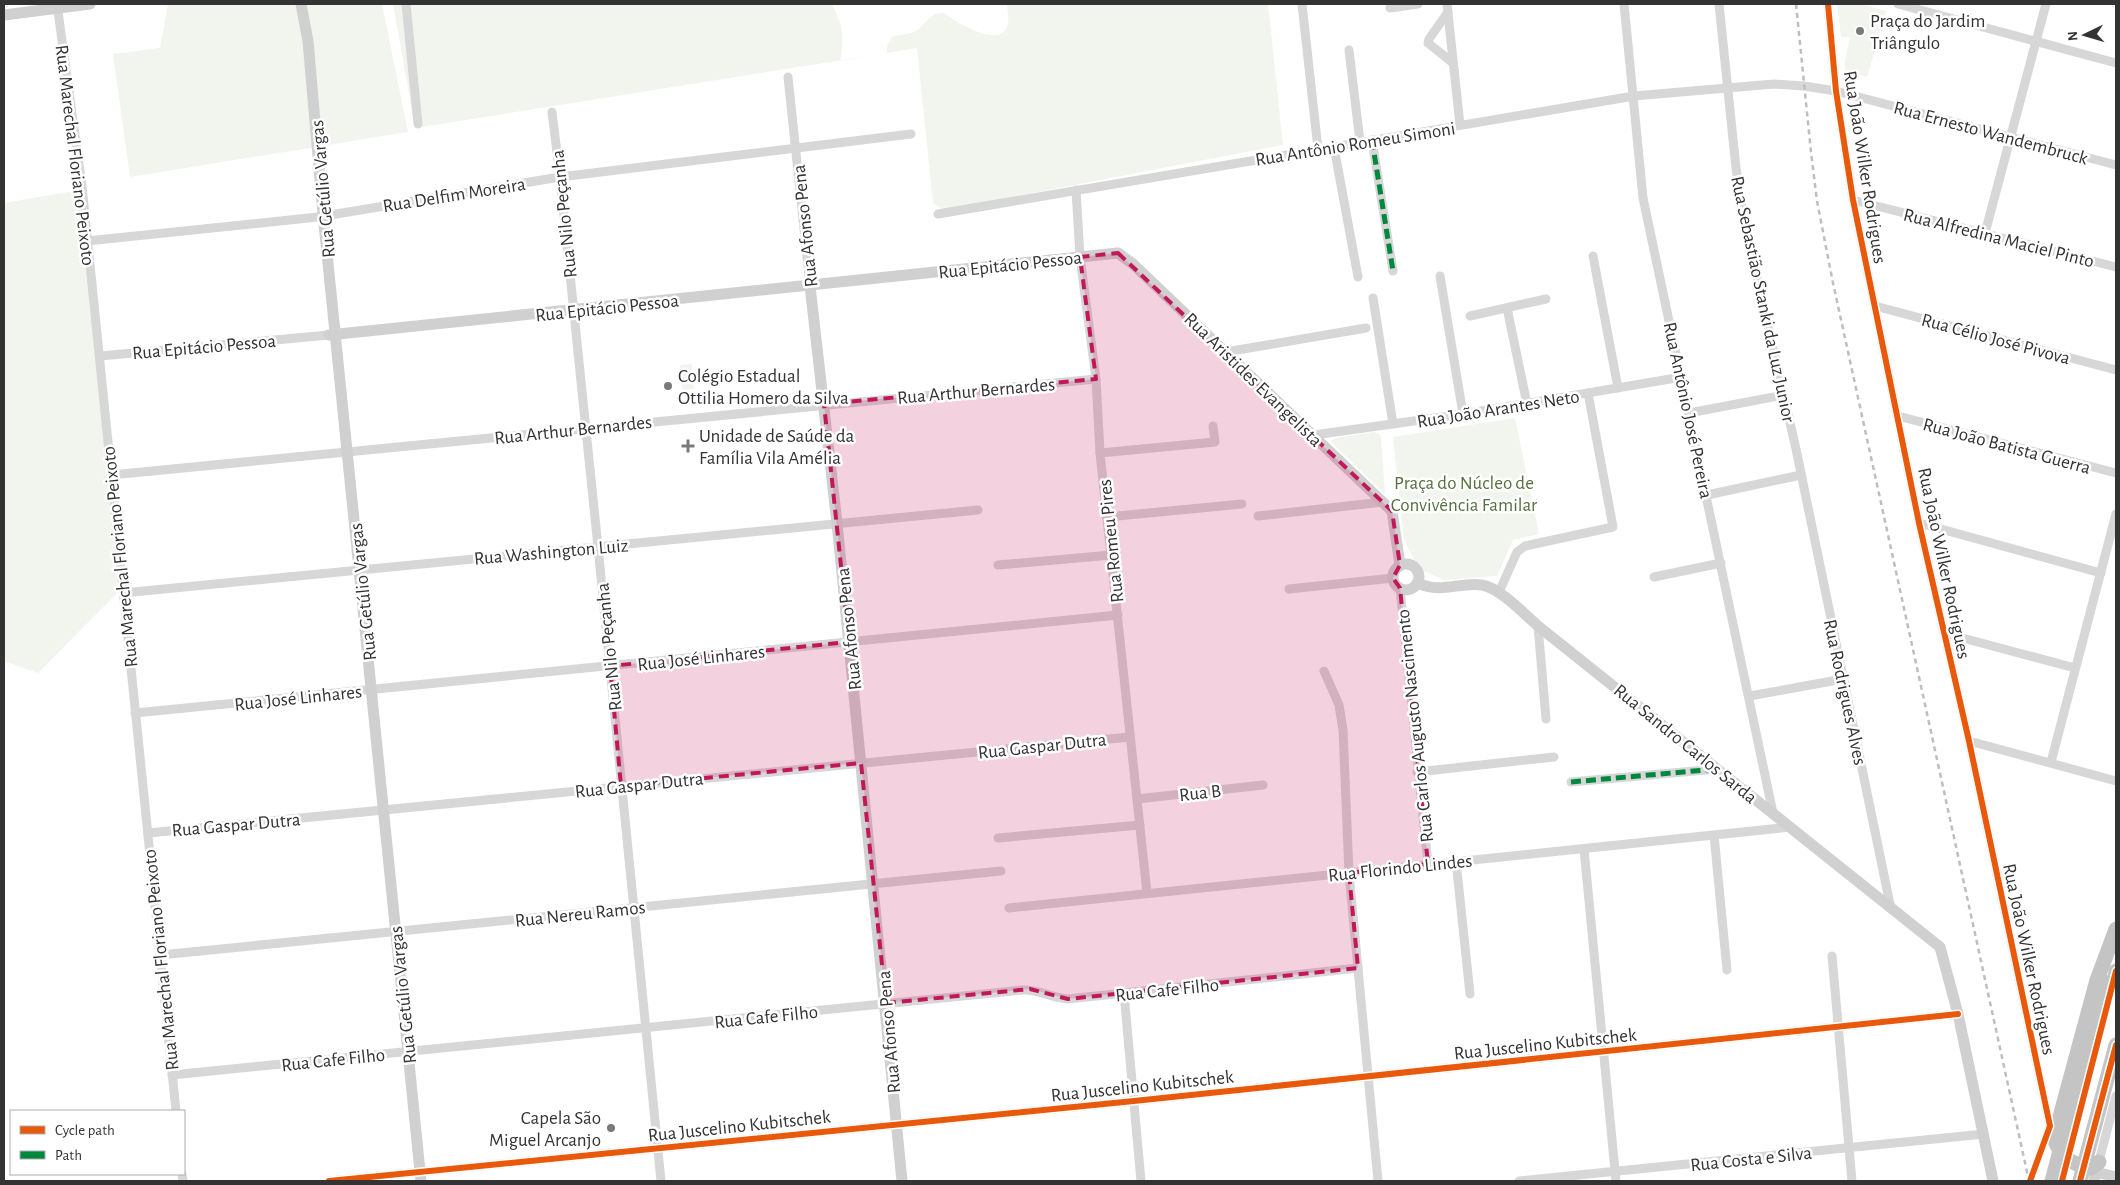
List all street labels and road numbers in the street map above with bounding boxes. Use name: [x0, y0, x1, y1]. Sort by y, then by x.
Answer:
street label: Rua Marechal Floriano Peixoto: [52, 44, 97, 267]
street label: Rua João Wilker Rodrigues: [1840, 69, 1889, 265]
street label: Rua Ernesto Wandembruck: [1891, 98, 2090, 169]
street label: Rua Getúlio Vargas: [308, 119, 339, 259]
street label: Rua Antônio Romeu Simoni: [1254, 119, 1457, 170]
street label: Rua Nilo Peçanha: [548, 149, 581, 279]
street label: Rua Afonso Pena: [790, 163, 821, 288]
street label: Rua Sebastião Stanki da Luz Junior: [1727, 174, 1798, 424]
street label: Rua Delfim Moreira: [381, 175, 527, 216]
street label: Rua Alfredina Maciel Pinto: [1901, 206, 2096, 271]
street label: Rua Epitácio Pessoa: [937, 248, 1083, 282]
street label: Rua Epitácio Pessoa: [534, 291, 680, 325]
street label: Rua Aristides Evangelista: [1180, 309, 1326, 451]
street label: Rua Célio José Pivova: [1919, 310, 2072, 369]
street label: Rua Antônio José Pereira: [1660, 320, 1716, 501]
street label: Rua Epitácio Pessoa: [131, 332, 277, 363]
street label: Rua Arthur Bernardes: [896, 375, 1056, 408]
street label: Rua João Arantes Neto: [1416, 387, 1581, 432]
street label: Rua Arthur Bernardes: [493, 413, 653, 448]
street label: Rua João Batista Guerra: [1921, 415, 2093, 478]
street label: Rua Marechal Floriano Peixoto: [99, 445, 142, 668]
street label: Rua João Wilker Rodrigues: [1914, 466, 1973, 661]
street label: Rua Romeu Pires: [1096, 478, 1127, 603]
street label: Rua Getúlio Vargas: [347, 522, 380, 662]
street label: Rua Washington Luiz: [473, 536, 629, 569]
street label: Rua Afonso Pena: [834, 566, 865, 691]
street label: Rua Nilo Peçanha: [593, 582, 626, 712]
street label: Rua Carlos Augusto Nascimento: [1394, 608, 1437, 843]
street label: Rua Rodrigues Alves: [1820, 618, 1869, 767]
street label: Rua José Linhares: [636, 642, 766, 675]
street label: Rua Sandro Carlos Sarda: [1610, 681, 1760, 808]
street label: Rua José Linhares: [233, 682, 363, 715]
street label: Rua Gaspar Dutra: [977, 730, 1108, 763]
street label: Rua Gaspar Dutra: [574, 769, 705, 802]
street label: Rua B: [1178, 782, 1222, 805]
street label: Rua Gaspar Dutra: [171, 810, 301, 841]
street label: Rua Marechal Floriano Peixoto: [140, 848, 183, 1071]
street label: Rua Florindo Lindes: [1327, 851, 1473, 885]
street label: Rua João Wilker Rodrigues: [1999, 862, 2058, 1057]
street label: Rua Nereu Ramos: [514, 898, 646, 931]
street label: Rua Getúlio Vargas: [387, 925, 420, 1065]
street label: Rua Afonso Pena: [875, 970, 904, 1094]
street label: Rua Cafe Filho: [1114, 976, 1220, 1005]
street label: Rua Cafe Filho: [713, 1003, 819, 1032]
street label: Rua Juscelino Kubitschek: [1453, 1025, 1638, 1064]
street label: Rua Cafe Filho: [280, 1046, 386, 1075]
street label: Rua Juscelino Kubitschek: [1050, 1067, 1235, 1106]
street label: Rua Juscelino Kubitschek: [647, 1107, 832, 1146]
street label: Rua Costa e Silva: [1689, 1144, 1813, 1175]

